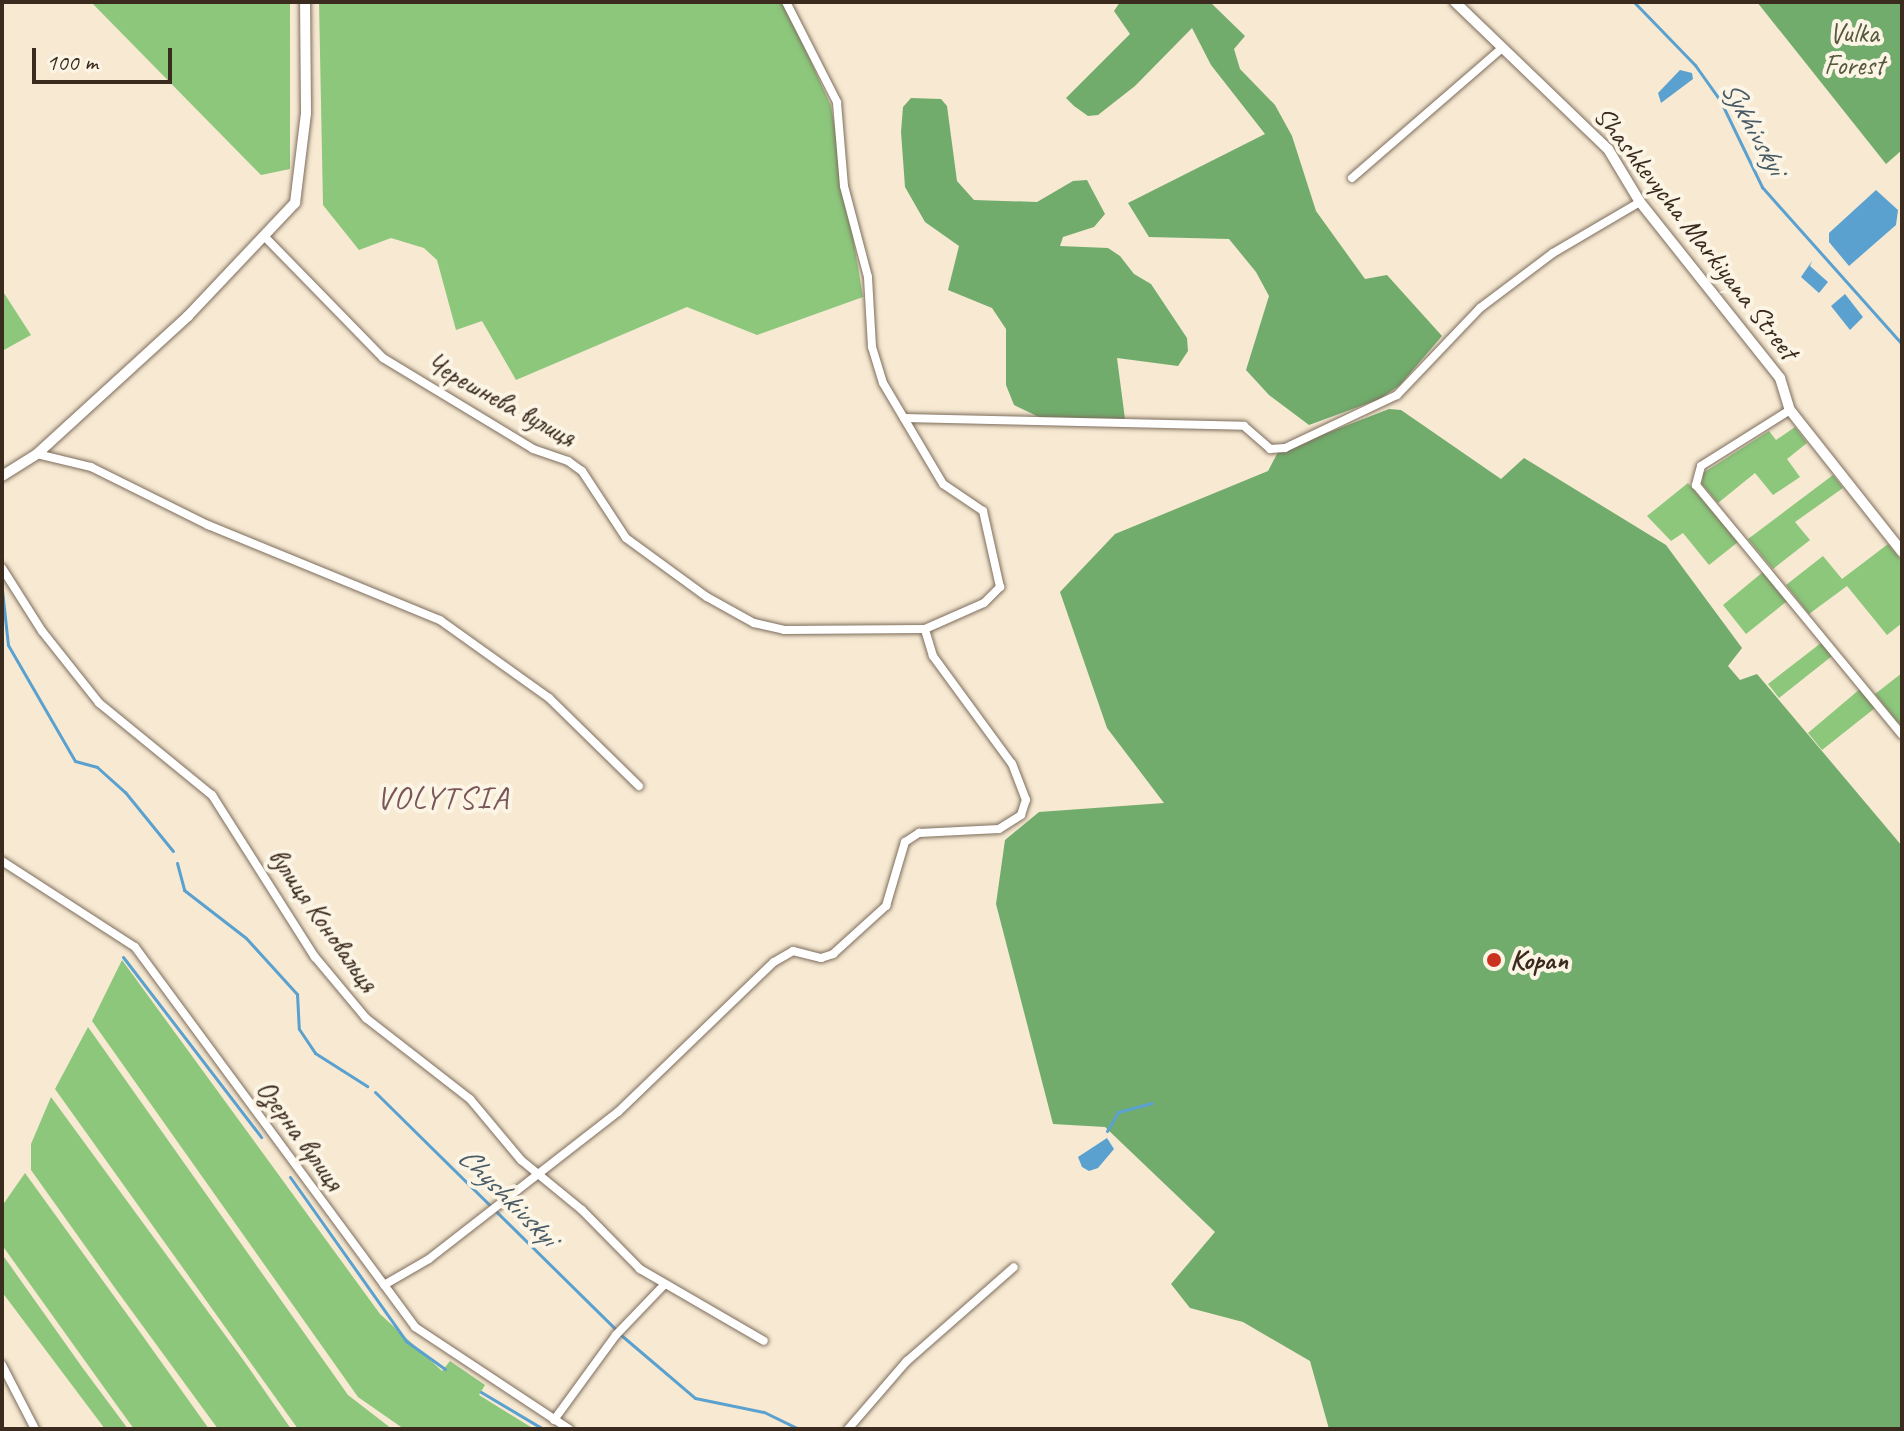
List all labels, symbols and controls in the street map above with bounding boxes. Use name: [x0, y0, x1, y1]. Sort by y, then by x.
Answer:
park label: Vulka Forest: [1824, 16, 1884, 82]
scale bar: [36, 32, 176, 82]
text: 100 m: [46, 47, 98, 77]
water label: Sykhivskyi: [1714, 74, 1794, 180]
street label: Shashkevycha Markiyana Street: [1587, 100, 1805, 366]
street label: Черешнева вулиця: [420, 345, 582, 455]
district label: VOLYTSIA: [377, 779, 509, 817]
street label: вулиця Коновальця: [261, 841, 385, 999]
place label: Kopan: [1510, 943, 1568, 977]
marker: Kopan: [1485, 951, 1503, 969]
street label: Озерна вулиця: [248, 1072, 352, 1198]
water label: Chyshkivskyi: [451, 1139, 565, 1253]

